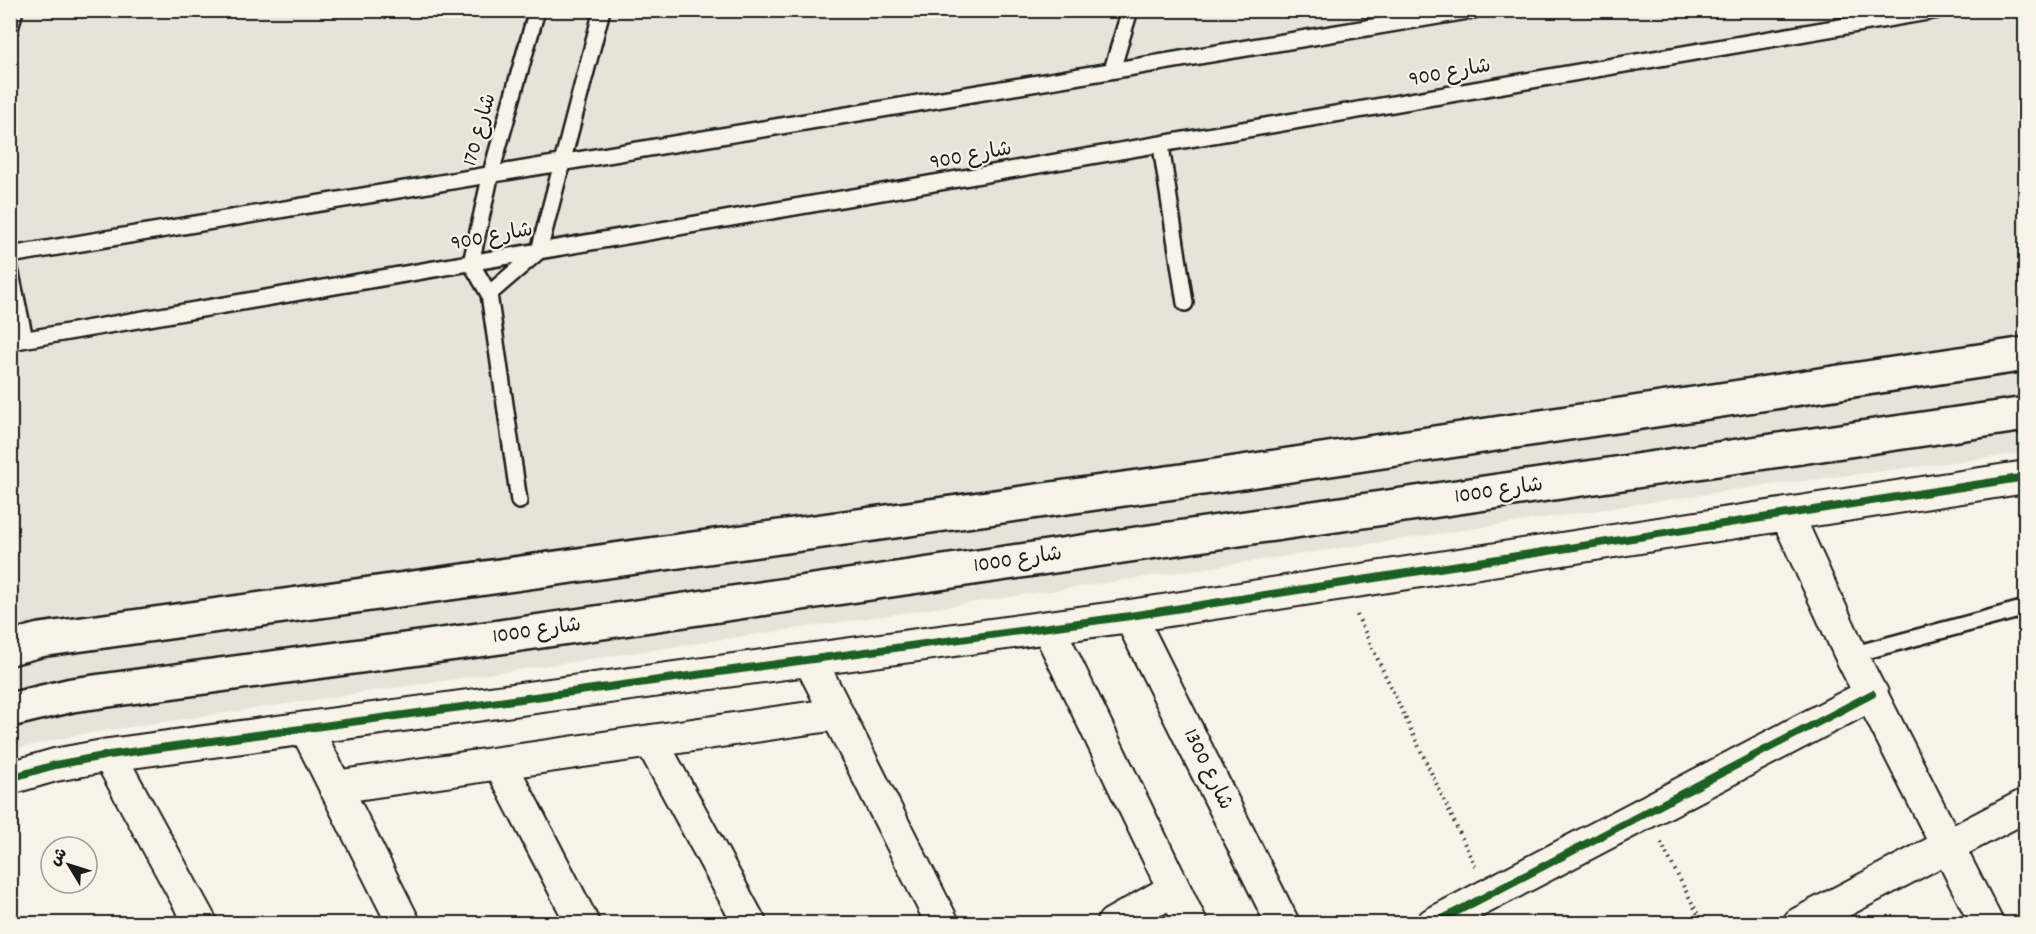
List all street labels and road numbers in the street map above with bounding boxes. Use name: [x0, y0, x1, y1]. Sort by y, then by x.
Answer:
street label: شارع 900: [1407, 52, 1493, 96]
street label: شارع 170: [456, 90, 506, 170]
street label: شارع 900: [928, 135, 1014, 179]
street label: شارع 900: [449, 216, 535, 260]
street label: شارع 1000: [1453, 471, 1545, 513]
street label: شارع 1000: [972, 540, 1064, 582]
street label: شارع 1000: [491, 611, 583, 653]
street label: شارع 1300: [1174, 724, 1240, 816]

